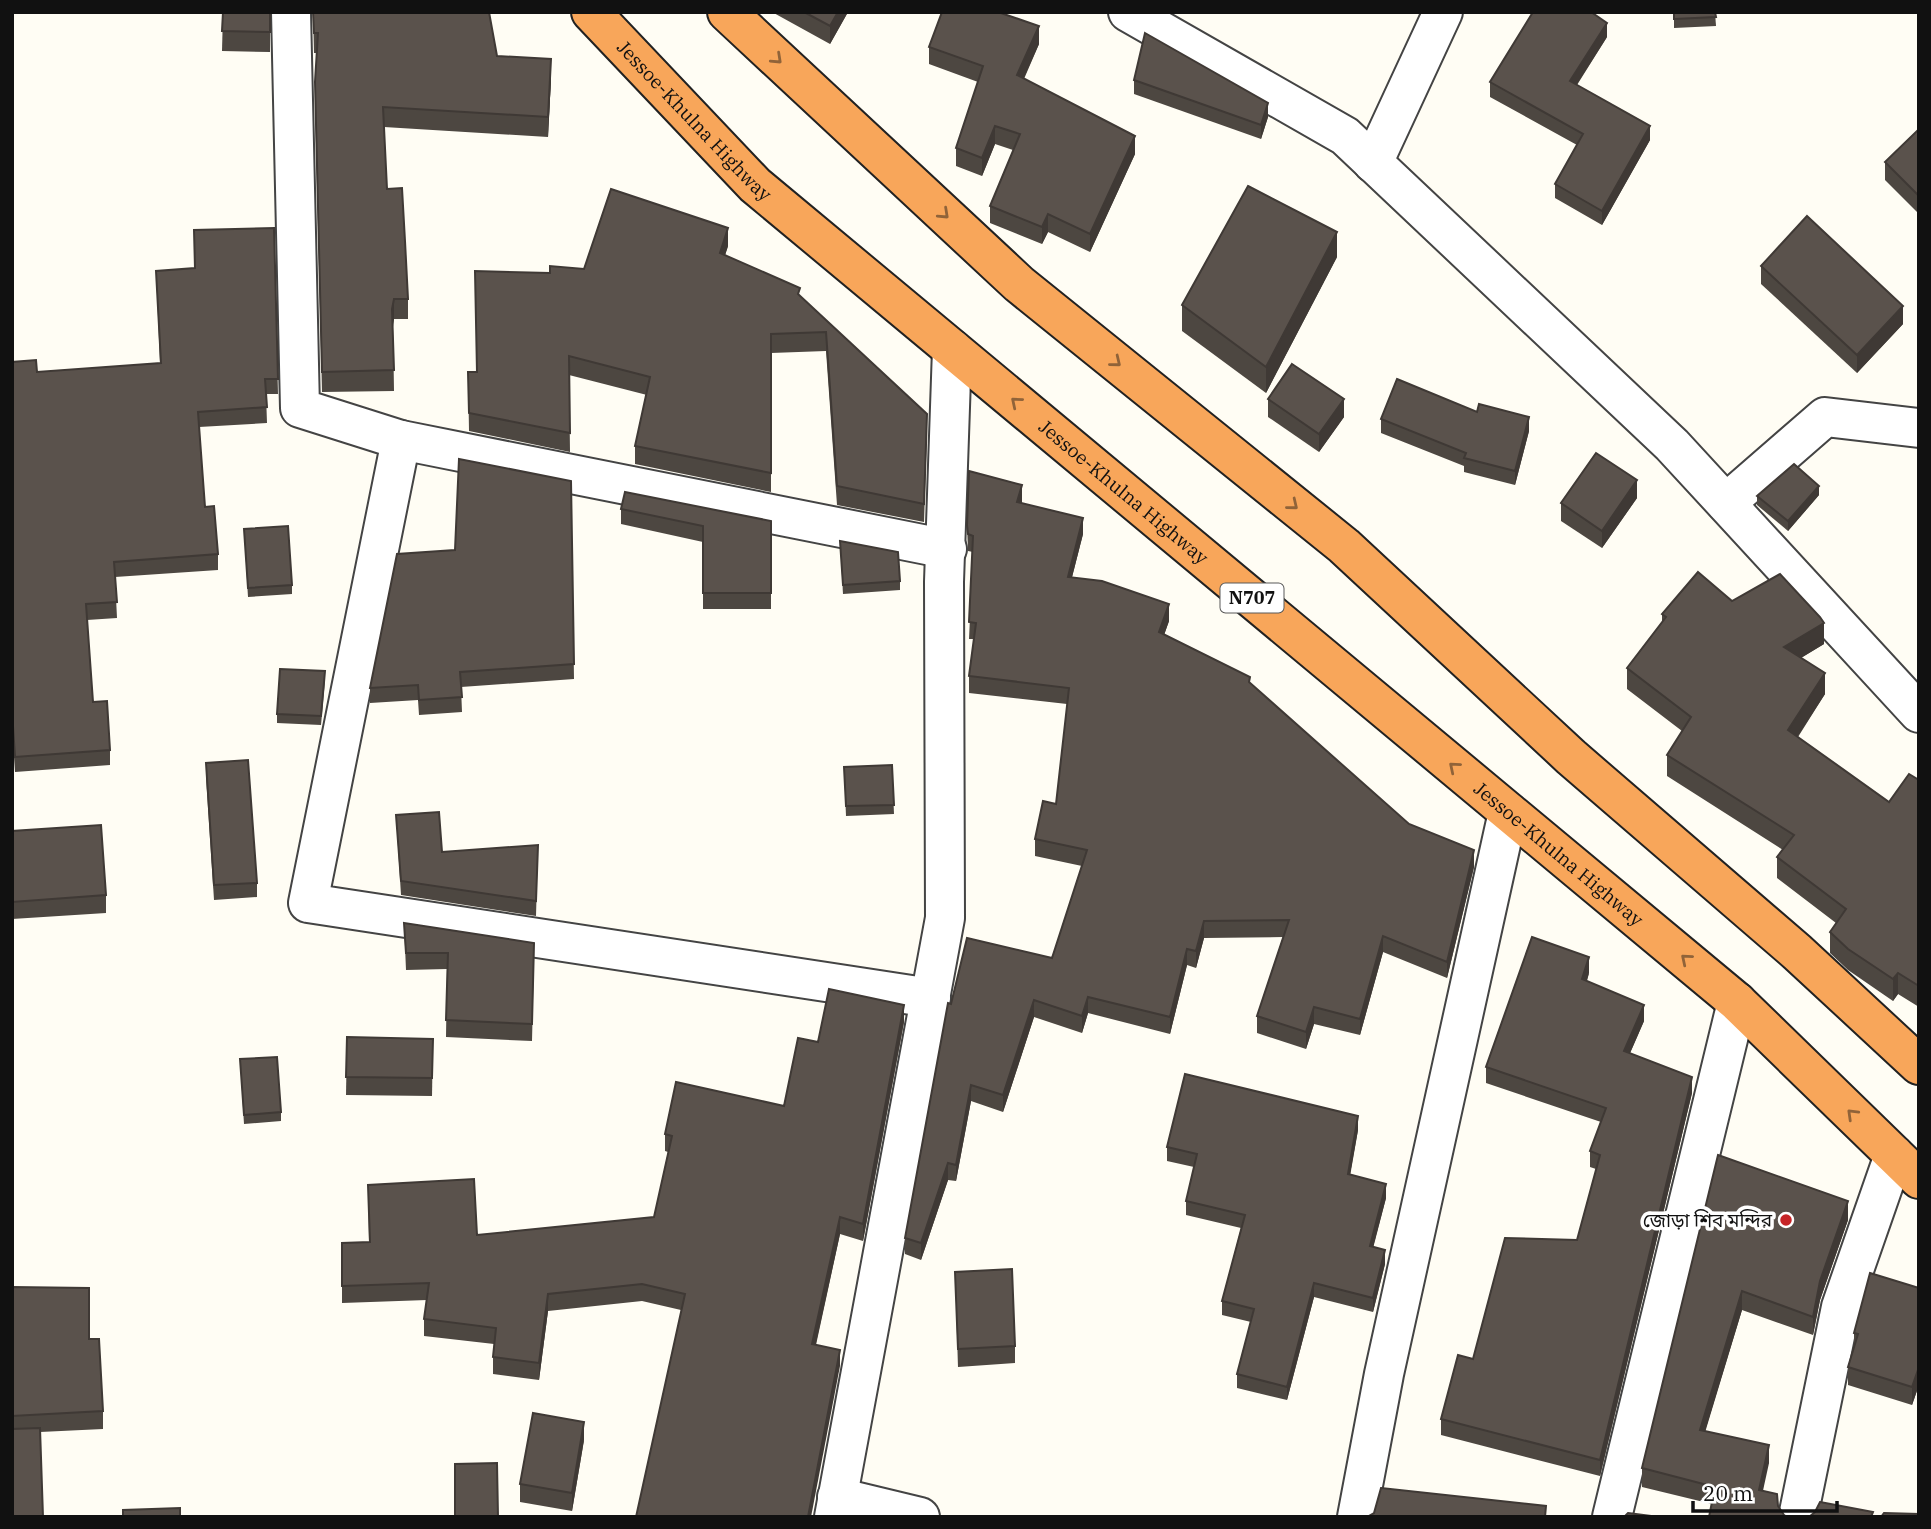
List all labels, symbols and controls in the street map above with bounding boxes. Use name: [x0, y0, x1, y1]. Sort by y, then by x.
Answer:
street label: Jessoe-Khulna Highway: [612, 35, 777, 207]
one-way arrow: [769, 50, 782, 63]
one-way arrow: [936, 206, 949, 218]
one-way arrow: [1108, 354, 1121, 367]
one-way arrow: [1011, 398, 1024, 410]
street label: Jessoe-Khulna Highway: [1034, 414, 1214, 570]
one-way arrow: [1285, 497, 1298, 509]
road number: N707: [1220, 584, 1284, 612]
one-way arrow: [1450, 763, 1463, 775]
street label: Jessoe-Khulna Highway: [1469, 776, 1649, 932]
one-way arrow: [1681, 955, 1694, 967]
one-way arrow: [1847, 1110, 1860, 1123]
place label: জোড়া শিব মন্দির: [1643, 1208, 1773, 1232]
marker: জোড়া শিব মন্দির: [1778, 1212, 1794, 1228]
scale bar: [1693, 1470, 1836, 1514]
text: 20 m: [1703, 1479, 1753, 1507]

